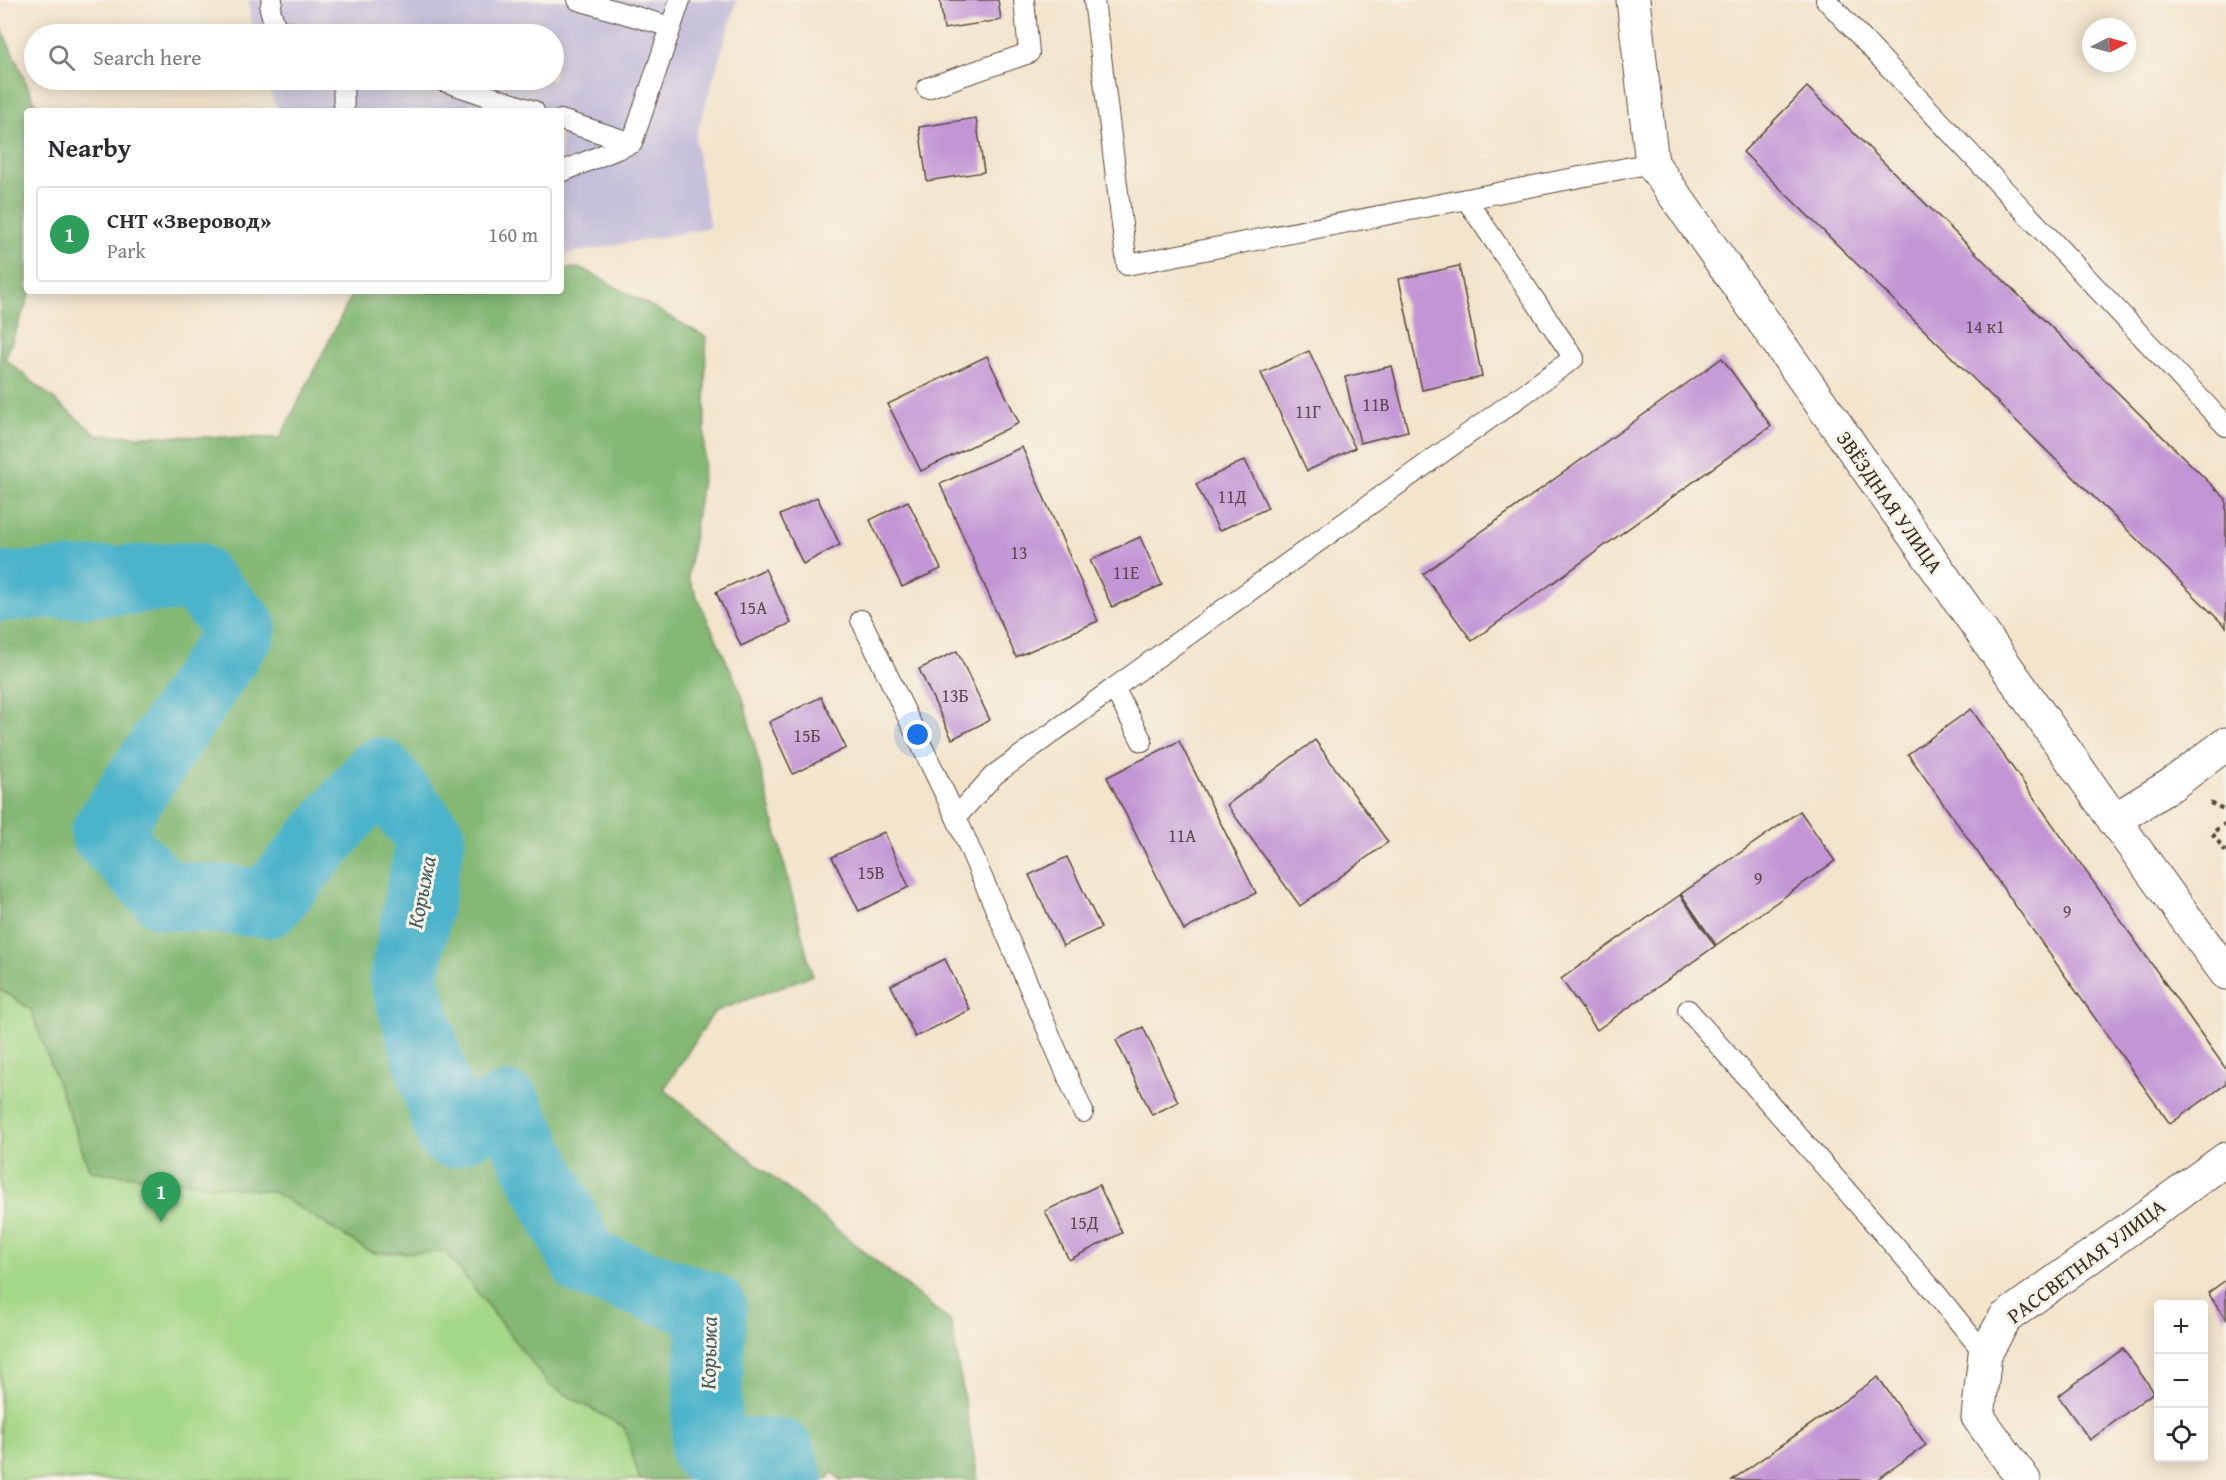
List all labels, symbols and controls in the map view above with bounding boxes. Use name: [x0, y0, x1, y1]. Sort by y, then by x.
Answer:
north arrow: [2082, 18, 2136, 72]
search box: [24, 24, 564, 90]
icon: search: [45, 41, 78, 74]
text: Search here: [93, 41, 202, 73]
text: Nearby: [48, 128, 131, 167]
text: СНТ «Зверовод»: [107, 204, 271, 236]
text: 1: [64, 220, 75, 249]
text: 160 m: [488, 220, 538, 249]
text: Park: [107, 236, 146, 265]
house number: 14 к1: [1965, 313, 2005, 340]
house number: 11В: [1362, 391, 1390, 418]
house number: 11Г: [1295, 398, 1321, 425]
street label: ЗВЁЗДНАЯ УЛИЦА: [1829, 424, 1951, 580]
house number: 11Д: [1218, 483, 1246, 510]
house number: 13: [1010, 539, 1028, 566]
house number: 11Е: [1113, 559, 1139, 586]
house number: 15А: [739, 594, 767, 621]
house number: 13Б: [941, 682, 969, 709]
your location: [903, 720, 932, 749]
house number: 15Б: [793, 722, 821, 749]
house number: 11А: [1168, 822, 1196, 849]
water label: Корыжа: [398, 853, 444, 931]
house number: 15В: [857, 859, 885, 886]
house number: 9: [1754, 865, 1762, 892]
house number: 9: [2063, 898, 2071, 925]
pin: 1: [142, 1172, 180, 1222]
street label: РАССВЕТНАЯ УЛИЦА: [2000, 1191, 2172, 1331]
house number: 15Д: [1070, 1209, 1098, 1236]
map controls: [2154, 1300, 2208, 1462]
button: +: [2154, 1300, 2208, 1354]
water label: Корыжа: [691, 1316, 725, 1390]
button: −: [2154, 1354, 2208, 1408]
button: locate: [2154, 1408, 2208, 1462]

